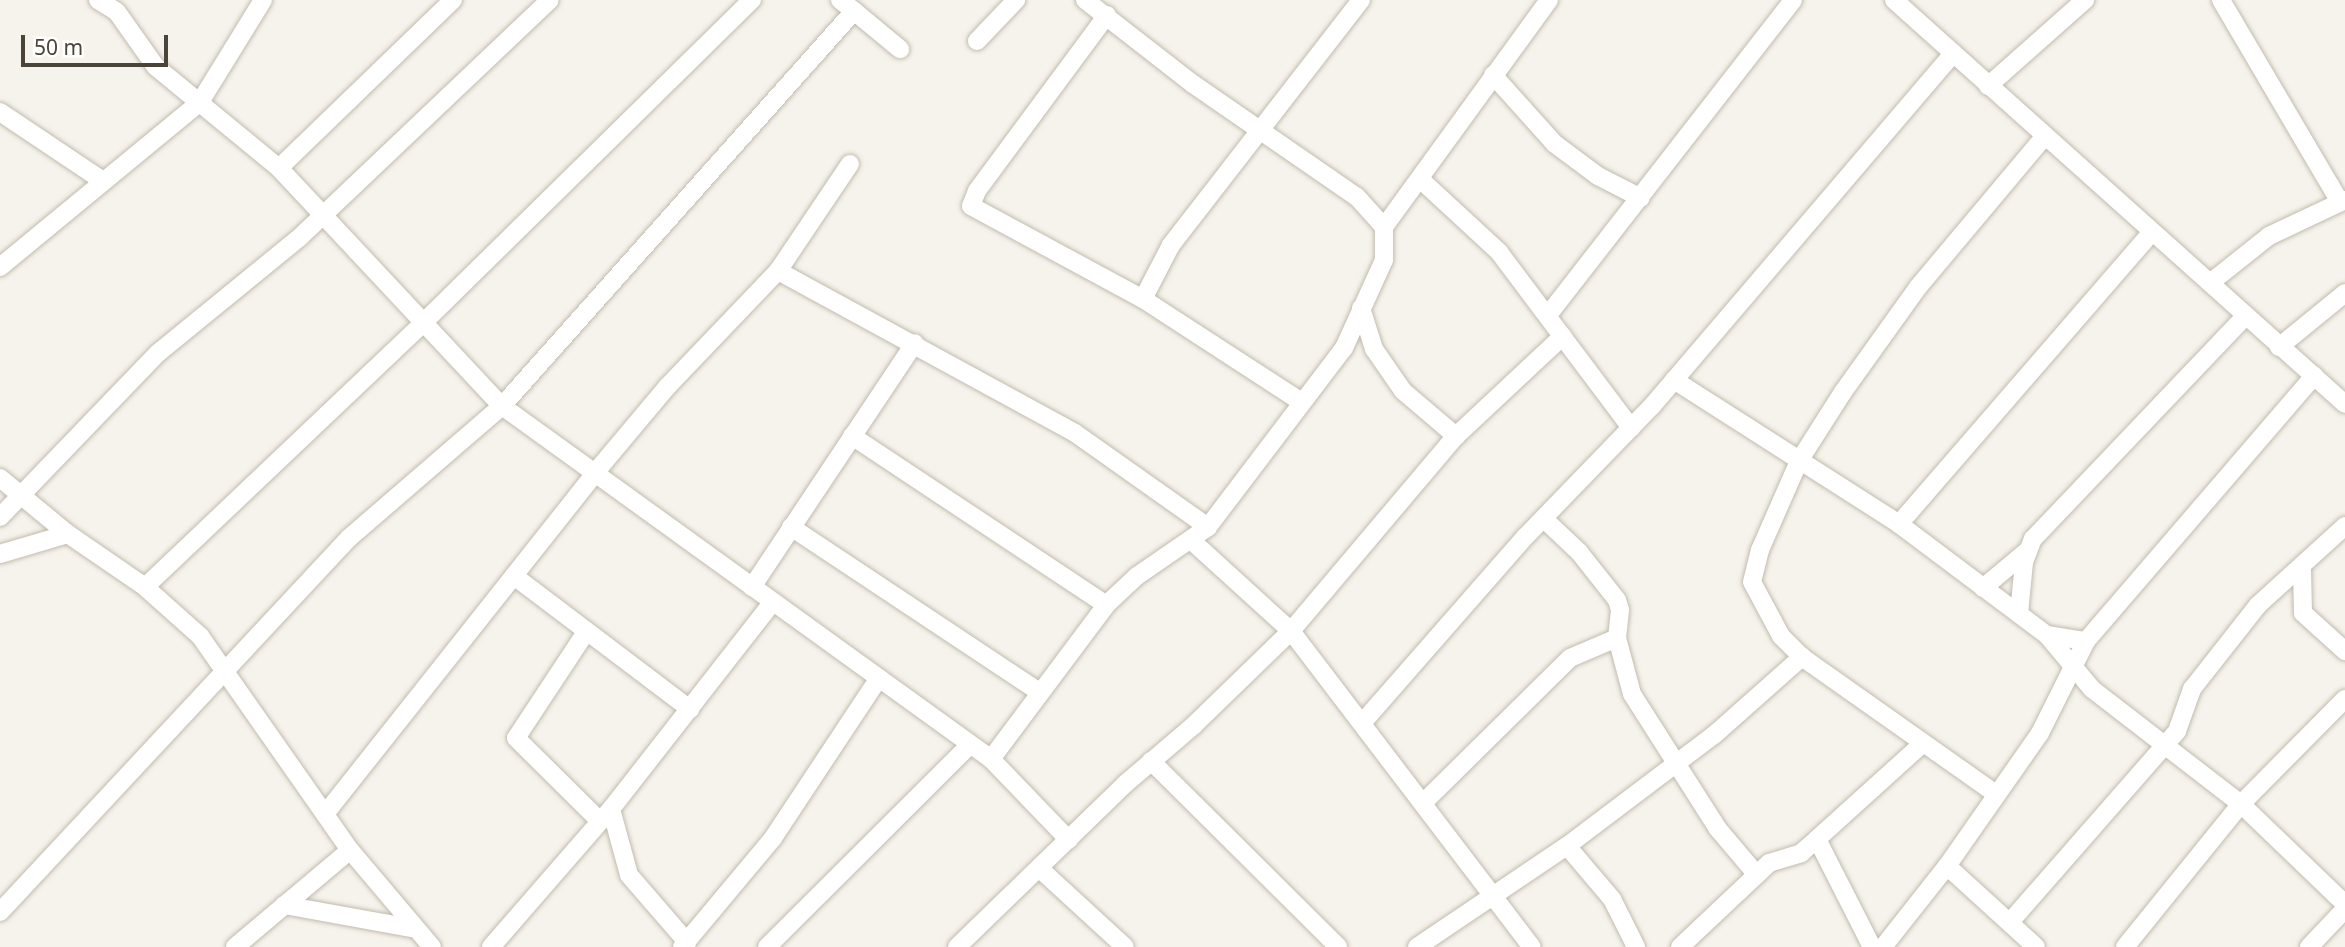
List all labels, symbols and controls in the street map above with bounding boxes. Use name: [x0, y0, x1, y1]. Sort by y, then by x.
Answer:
scale bar: [24, 21, 172, 65]
text: 50 m: [34, 33, 83, 61]

